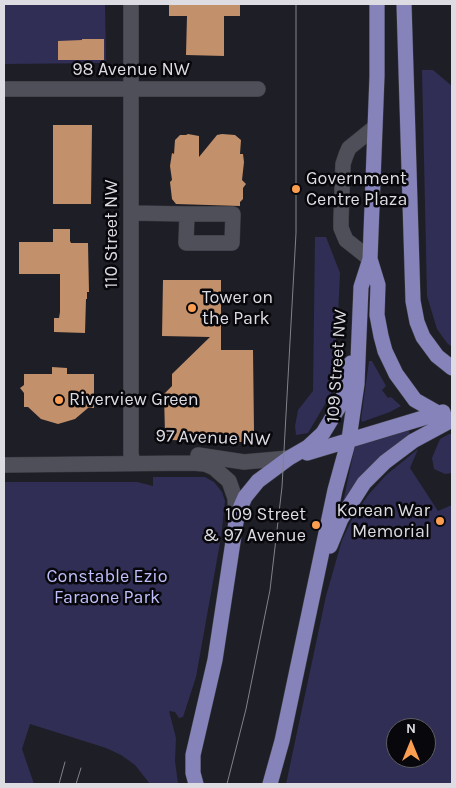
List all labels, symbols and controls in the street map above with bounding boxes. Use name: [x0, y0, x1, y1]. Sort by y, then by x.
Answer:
street label: 98 Avenue NW: [72, 59, 190, 81]
place label: Government Centre Plaza: [306, 168, 407, 210]
street label: 110 Street NW: [101, 180, 123, 288]
marker: Government Centre Plaza: [290, 183, 302, 195]
place label: Tower on the Park: [202, 287, 273, 330]
marker: Tower on the Park: [186, 302, 198, 314]
street label: 109 Street NW: [322, 309, 352, 423]
place label: Riverview Green: [69, 389, 199, 411]
marker: Riverview Green: [53, 394, 65, 406]
street label: 97 Avenue NW: [155, 425, 271, 451]
place label: Korean War Memorial: [336, 500, 430, 542]
place label: 109 Street & 97 Avenue: [203, 504, 306, 546]
marker: Korean War Memorial: [434, 515, 446, 527]
marker: 109 Street & 97 Avenue: [310, 519, 322, 531]
park label: Constable Ezio Faraone Park: [47, 566, 167, 608]
north arrow: [386, 718, 436, 768]
text: N: [406, 720, 416, 737]

